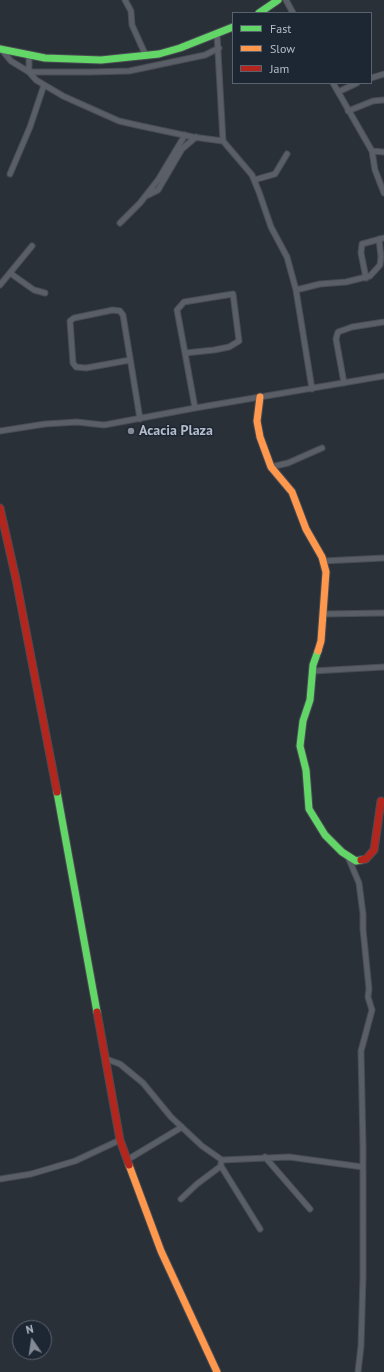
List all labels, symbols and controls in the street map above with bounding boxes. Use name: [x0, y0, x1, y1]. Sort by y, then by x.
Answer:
legend: [232, 12, 372, 84]
text: Fast: [270, 21, 291, 36]
text: Slow: [270, 41, 295, 56]
text: Jam: [270, 61, 289, 76]
place label: Acacia Plaza: [139, 423, 213, 439]
marker: Acacia Plaza: [126, 426, 136, 436]
north arrow: [12, 1320, 52, 1360]
text: N: [24, 1322, 35, 1337]

